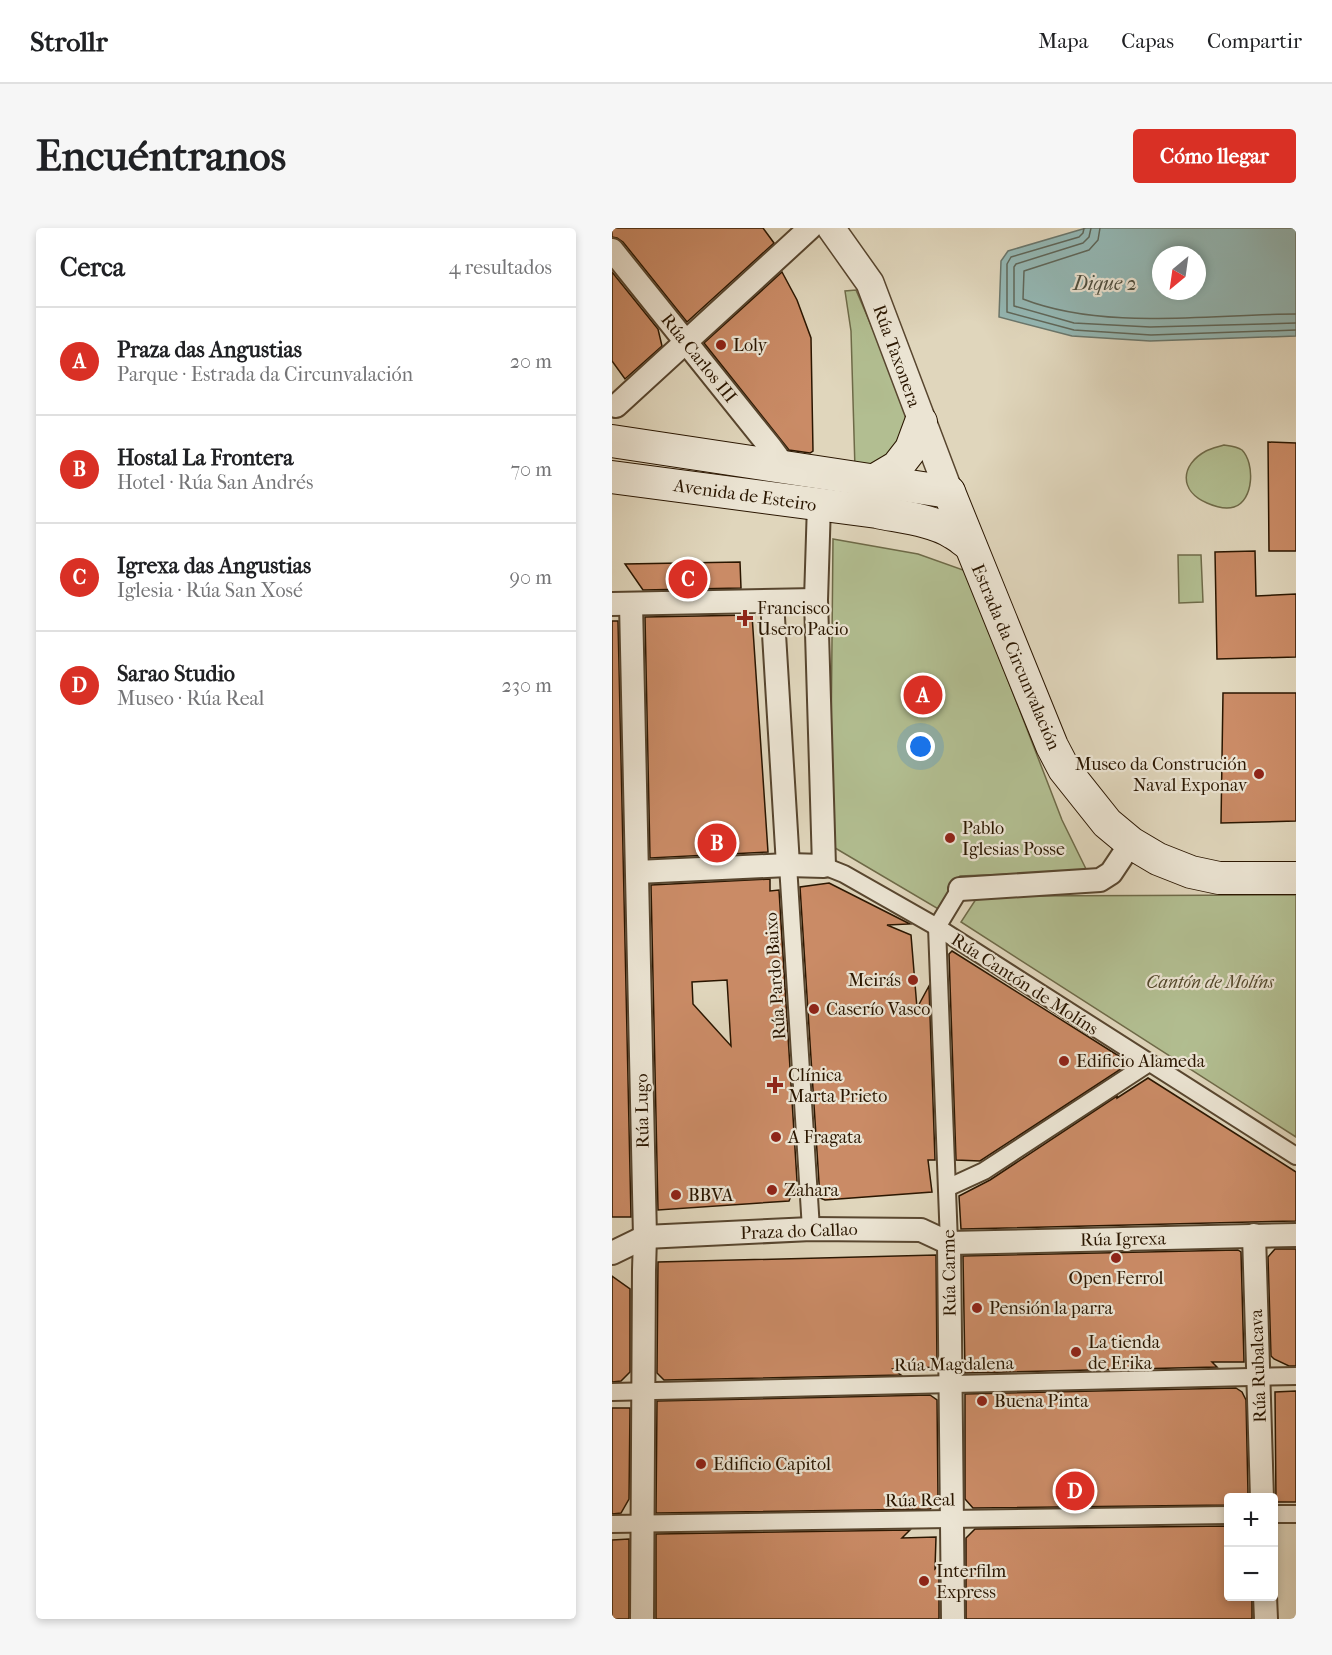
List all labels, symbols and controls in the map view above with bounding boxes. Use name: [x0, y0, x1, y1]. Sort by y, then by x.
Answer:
text: Strollr: [30, 25, 108, 58]
text: Mapa: [1038, 29, 1088, 53]
text: Capas: [1121, 29, 1174, 53]
text: Compartir: [1207, 29, 1302, 53]
button: Cómo llegar: [1133, 129, 1296, 183]
text: Encuéntranos: [36, 132, 286, 181]
north arrow: [1152, 246, 1206, 300]
text: Cerca: [60, 252, 125, 283]
text: 4 resultados: [449, 256, 552, 279]
water label: Dique 2: [1071, 272, 1137, 295]
street label: Rúa Taxonera: [868, 302, 925, 411]
street label: Rúa Carlos III: [656, 309, 741, 407]
place label: Loly: [733, 335, 769, 356]
text: Praza das Angustias: [117, 337, 302, 363]
marker: Loly: [714, 338, 728, 352]
text: A: [73, 350, 86, 373]
text: 20 m: [510, 350, 552, 373]
text: Parque · Estrada da Circunvalación: [117, 363, 413, 386]
text: Hostal La Frontera: [117, 445, 293, 471]
text: B: [73, 458, 86, 481]
text: 70 m: [510, 458, 552, 481]
text: Hotel · Rúa San Andrés: [117, 471, 313, 494]
street label: Avenida de Esteiro: [671, 475, 818, 516]
text: Igrexa das Angustias: [117, 553, 311, 579]
pin: C: [668, 556, 708, 602]
street label: Estrada da Circunvalación: [967, 561, 1065, 754]
text: C: [73, 566, 86, 589]
text: 90 m: [510, 566, 552, 589]
text: Iglesia · Rúa San Xosé: [117, 579, 303, 602]
place label: Francisco Usero Pacio: [757, 598, 848, 640]
marker: Francisco Usero Pacio: [738, 611, 752, 625]
text: Sarao Studio: [117, 661, 235, 687]
pin: A: [904, 672, 942, 718]
text: D: [72, 674, 87, 697]
text: 230 m: [502, 674, 552, 697]
text: Museo · Rúa Real: [117, 687, 264, 710]
your location: [906, 732, 935, 761]
place label: Museo da Construción Naval Exponav: [1075, 754, 1248, 796]
marker: Museo da Construción Naval Exponav: [1252, 767, 1266, 781]
place label: Pablo Iglesias Posse: [962, 818, 1065, 860]
pin: B: [698, 820, 736, 866]
marker: Pablo Iglesias Posse: [943, 831, 957, 845]
street label: Rúa Pardo Baixo: [761, 911, 790, 1040]
street label: Rúa Cantón de Molíns: [947, 929, 1102, 1040]
place label: Meirás: [848, 970, 901, 991]
park label: Cantón de Molíns: [1146, 972, 1274, 993]
marker: Meirás: [906, 973, 920, 987]
place label: Caserío Vasco: [826, 999, 930, 1020]
marker: Caserío Vasco: [807, 1002, 821, 1016]
place label: Edificio Alameda: [1076, 1051, 1206, 1072]
marker: Edificio Alameda: [1057, 1054, 1071, 1068]
place label: Clínica Marta Prieto: [788, 1065, 887, 1107]
street label: Rúa Lugo: [631, 1073, 654, 1149]
marker: Clínica Marta Prieto: [766, 1076, 784, 1094]
place label: A Fragata: [787, 1127, 863, 1148]
marker: A Fragata: [769, 1130, 783, 1144]
place label: Zahara: [784, 1180, 840, 1201]
marker: Zahara: [765, 1183, 779, 1197]
place label: BBVA: [688, 1185, 734, 1206]
marker: BBVA: [669, 1188, 683, 1202]
street label: Praza do Callao: [740, 1219, 858, 1244]
street label: Rúa Igrexa: [1080, 1228, 1167, 1251]
street label: Rúa Carme: [938, 1229, 961, 1317]
marker: Open Ferrol: [1109, 1251, 1123, 1265]
place label: Open Ferrol: [1068, 1268, 1164, 1289]
place label: Pensión la parra: [989, 1298, 1114, 1319]
marker: Pensión la parra: [970, 1301, 984, 1315]
street label: Rúa Rubalcava: [1246, 1308, 1271, 1423]
place label: La tienda de Erika: [1088, 1332, 1161, 1374]
marker: La tienda de Erika: [1069, 1345, 1083, 1359]
street label: Rúa Magdalena: [894, 1353, 1015, 1376]
place label: Buena Pinta: [994, 1391, 1089, 1412]
marker: Buena Pinta: [975, 1394, 989, 1408]
place label: Edificio Capitol: [713, 1454, 831, 1475]
marker: Edificio Capitol: [694, 1457, 708, 1471]
pin: D: [1056, 1468, 1094, 1514]
street label: Rúa Real: [885, 1489, 955, 1512]
map controls: [1224, 1493, 1278, 1601]
button: +: [1224, 1493, 1278, 1547]
button: −: [1224, 1547, 1278, 1601]
place label: Interfilm Express: [936, 1561, 1006, 1603]
marker: Interfilm Express: [917, 1574, 931, 1588]

